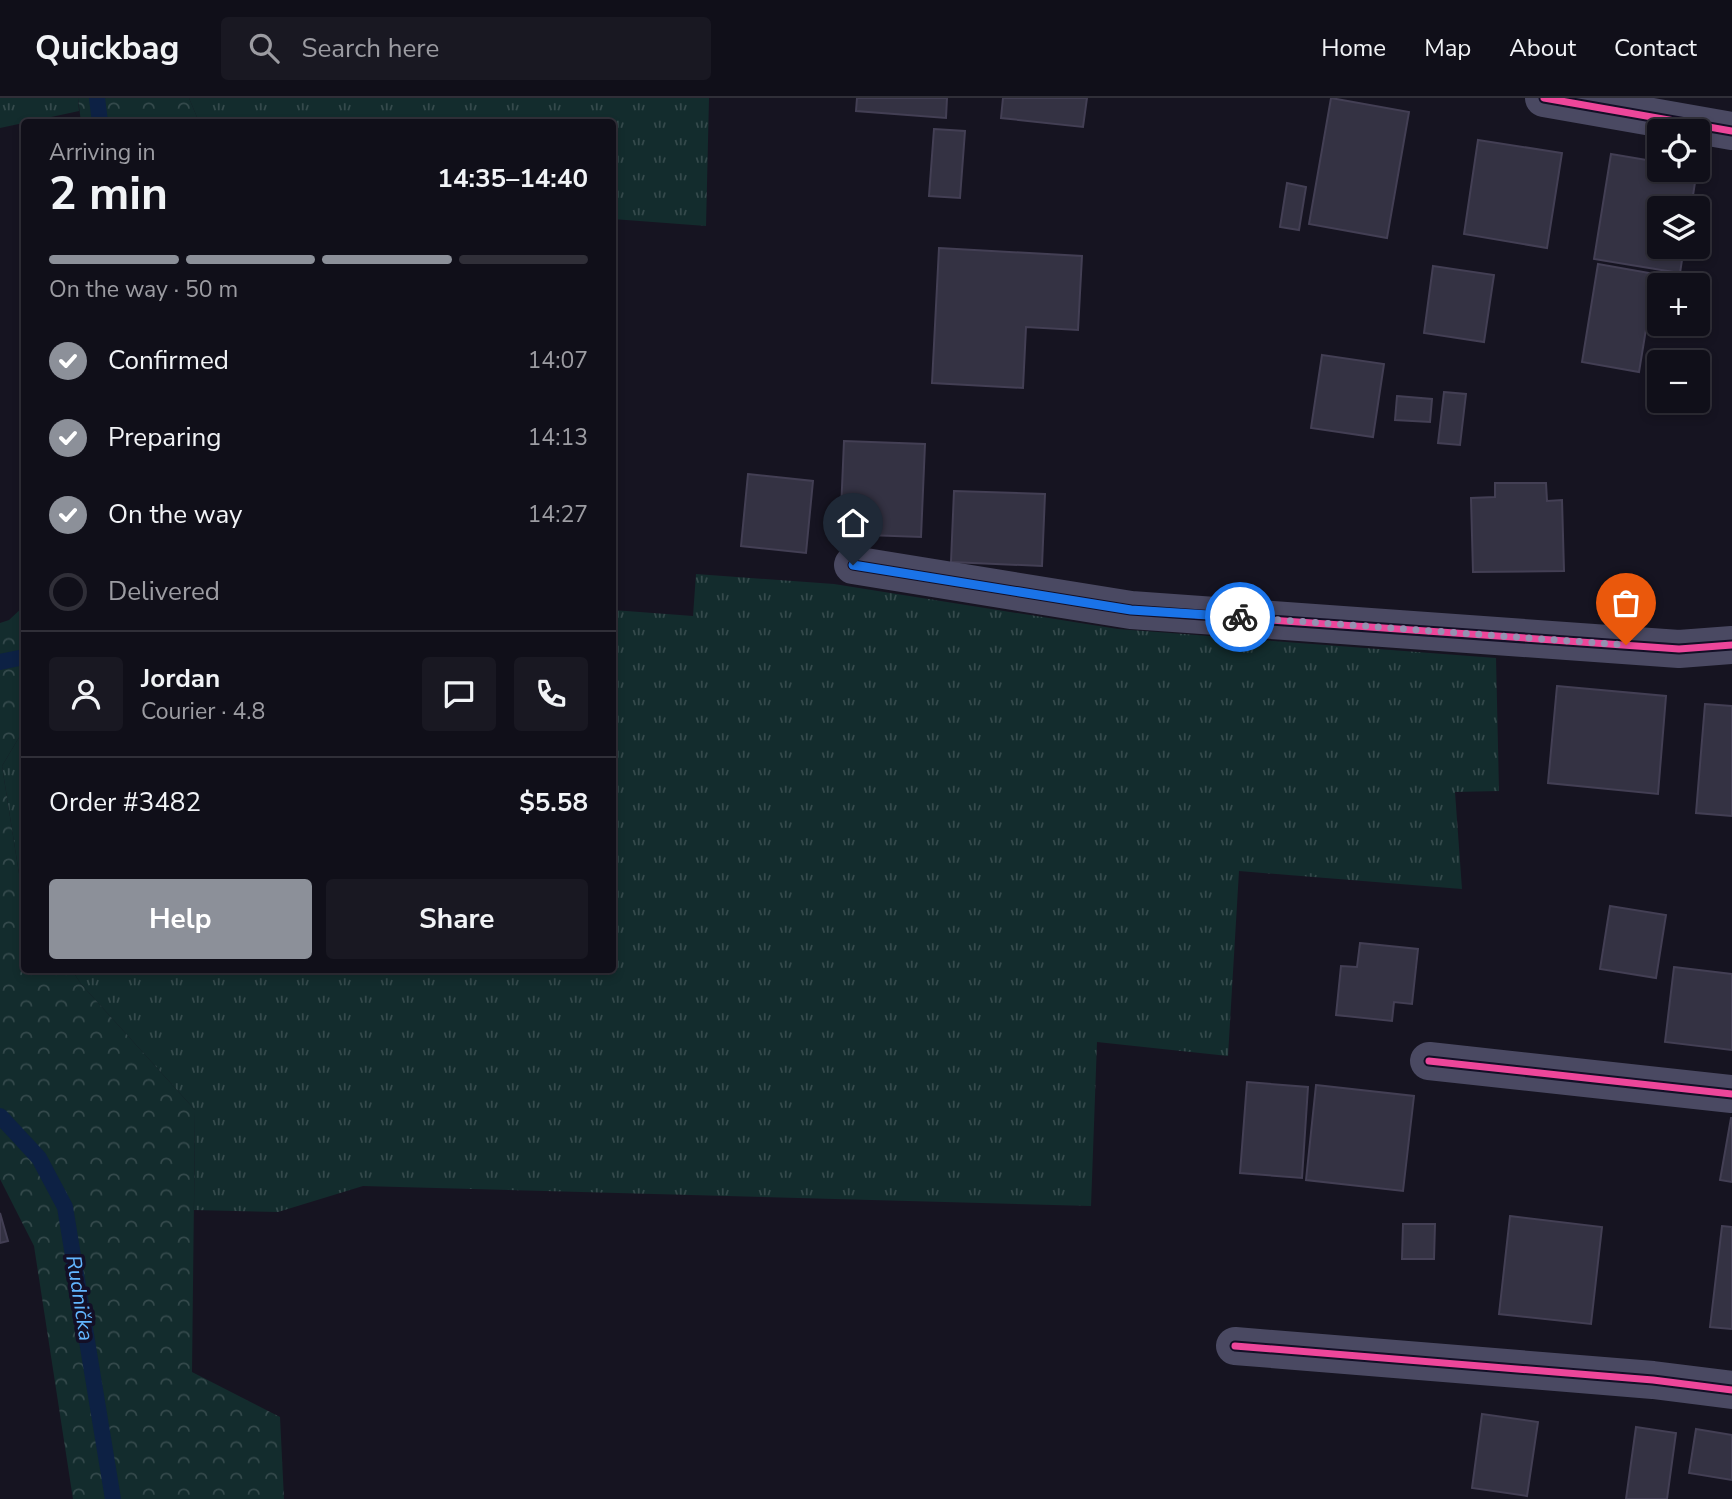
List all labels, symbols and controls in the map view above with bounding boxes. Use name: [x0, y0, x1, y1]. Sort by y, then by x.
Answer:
search box: [221, 17, 711, 80]
text: Quickbag: [35, 26, 179, 71]
icon: search: [245, 29, 283, 67]
text: Search here: [301, 31, 439, 66]
text: Home: [1321, 32, 1386, 64]
text: Map: [1424, 32, 1471, 64]
text: About: [1509, 32, 1576, 64]
text: Contact: [1614, 32, 1697, 64]
map controls: [1647, 119, 1710, 413]
button: locate: [1647, 119, 1710, 182]
text: Arriving in: [49, 137, 156, 168]
text: 14:35–14:40: [437, 161, 588, 196]
text: 2 min: [49, 162, 168, 225]
button: layers: [1647, 196, 1710, 259]
button: +: [1647, 273, 1710, 336]
text: On the way · 50 m: [49, 274, 238, 305]
icon: check: [49, 342, 87, 380]
text: Confirmed: [108, 343, 229, 378]
text: 14:07: [528, 345, 588, 376]
button: −: [1647, 350, 1710, 413]
icon: check: [49, 419, 87, 457]
text: Preparing: [108, 420, 221, 455]
text: 14:13: [528, 422, 588, 453]
pin: [823, 493, 883, 565]
icon: check: [49, 496, 87, 534]
text: On the way: [108, 497, 242, 532]
text: 14:27: [528, 499, 588, 530]
icon: home: [834, 504, 872, 542]
pin: [1596, 573, 1656, 645]
text: Delivered: [108, 574, 220, 609]
courier: [1205, 582, 1275, 652]
icon: bag: [1607, 584, 1645, 622]
icon: bike: [1221, 598, 1259, 636]
button: person: [49, 657, 123, 731]
button: chat: [422, 657, 496, 731]
button: phone: [514, 657, 588, 731]
text: Jordan: [141, 661, 220, 696]
text: Courier · 4.8: [141, 696, 265, 727]
text: Order #3482: [49, 785, 201, 820]
text: $5.58: [519, 785, 588, 820]
button: Help: [49, 879, 312, 959]
button: Share: [326, 879, 588, 959]
water label: Rudnička: [59, 1253, 101, 1343]

